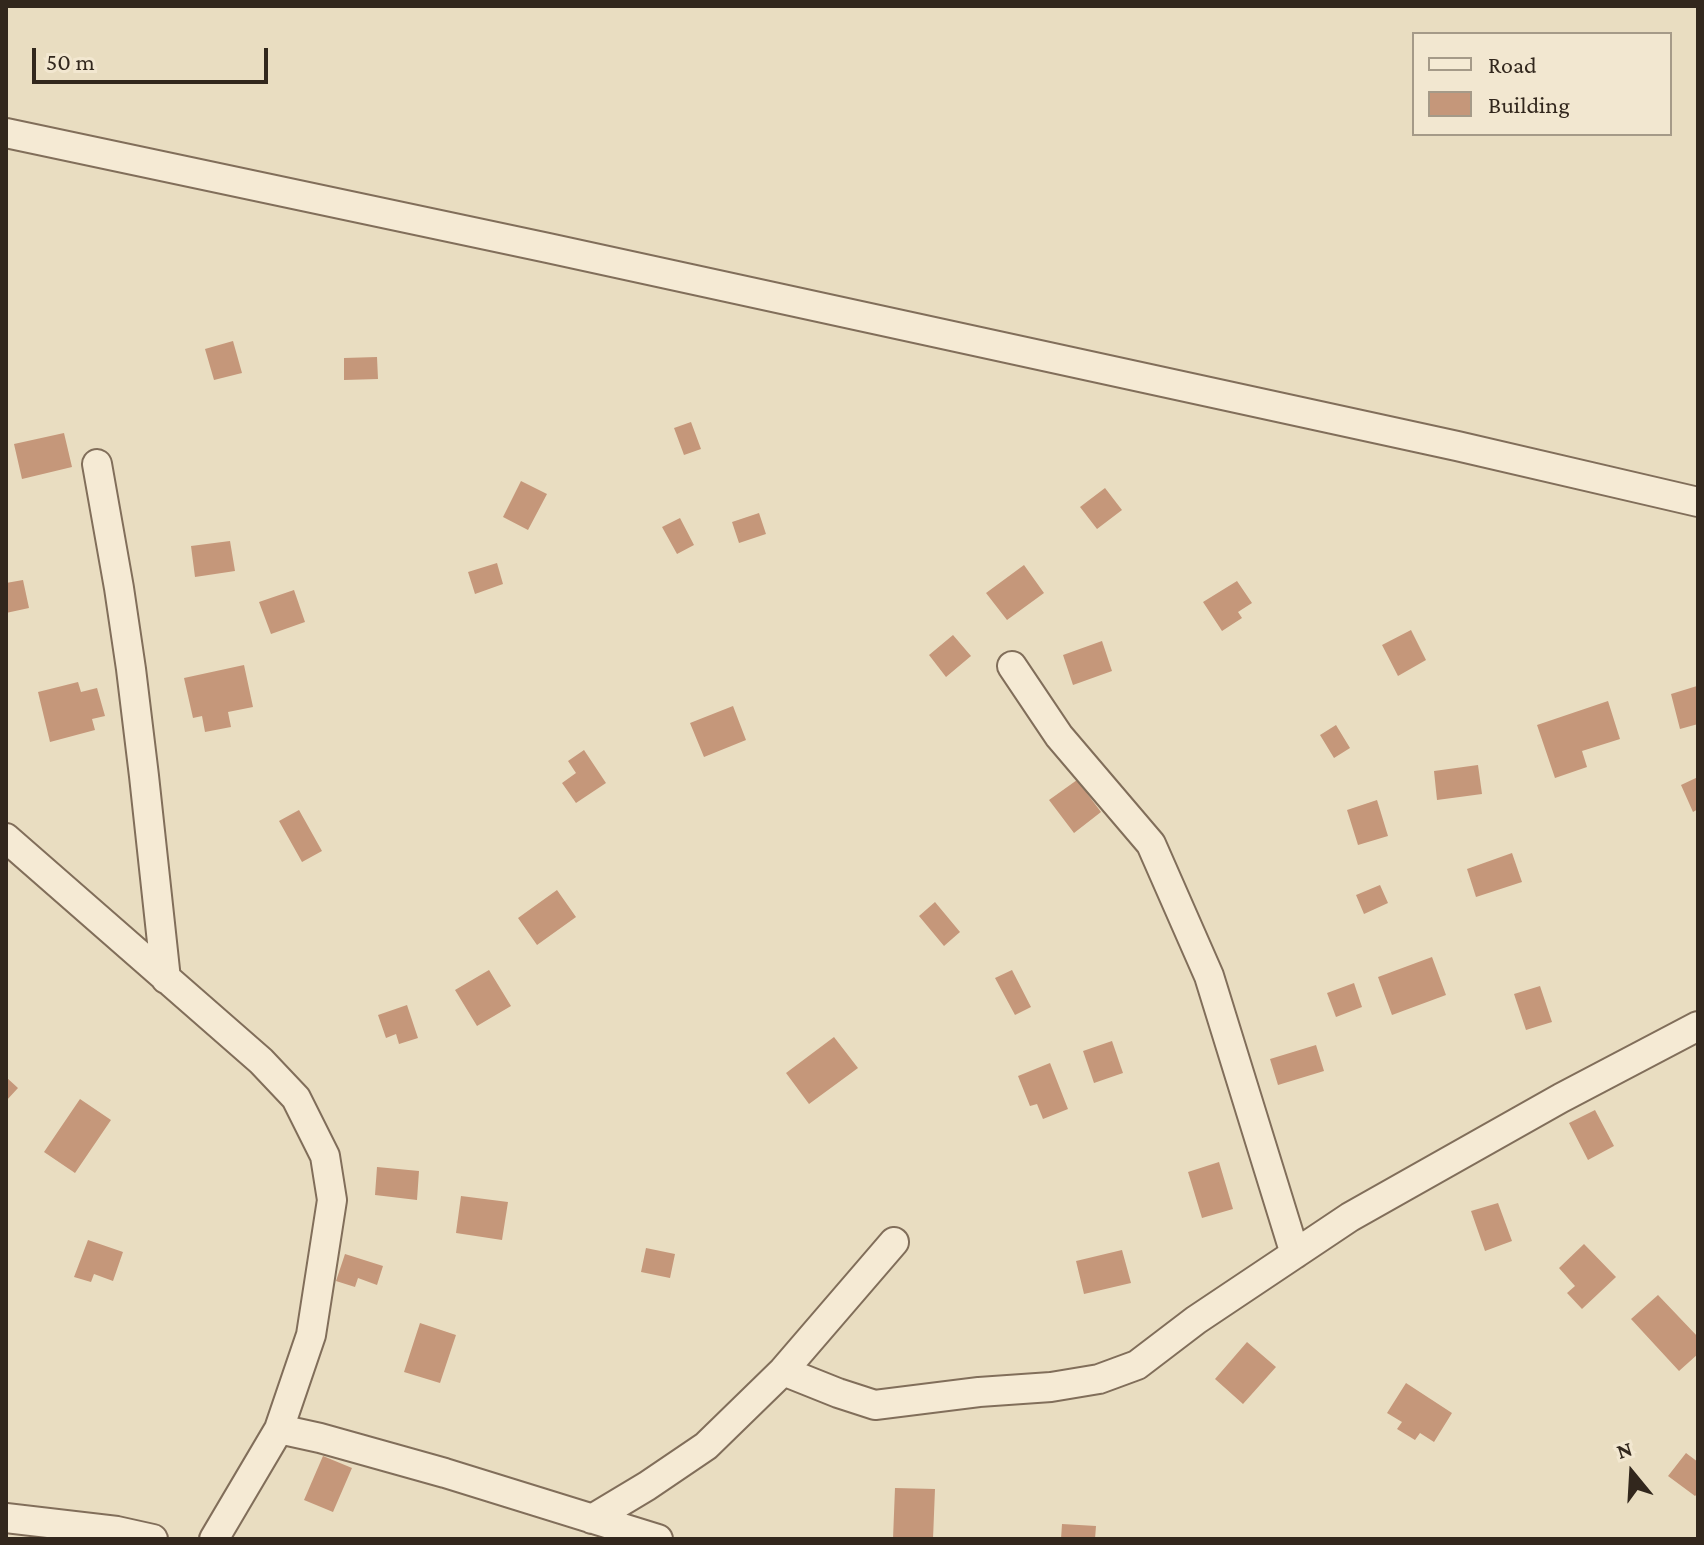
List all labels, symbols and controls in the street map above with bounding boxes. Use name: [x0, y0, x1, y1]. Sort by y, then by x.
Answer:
scale bar: [36, 32, 272, 82]
legend: [1412, 32, 1672, 136]
text: 50 m: [46, 48, 95, 75]
text: Road: [1488, 51, 1537, 78]
text: Building: [1488, 91, 1570, 118]
north arrow: [1592, 1433, 1672, 1513]
text: N: [1613, 1435, 1635, 1464]

